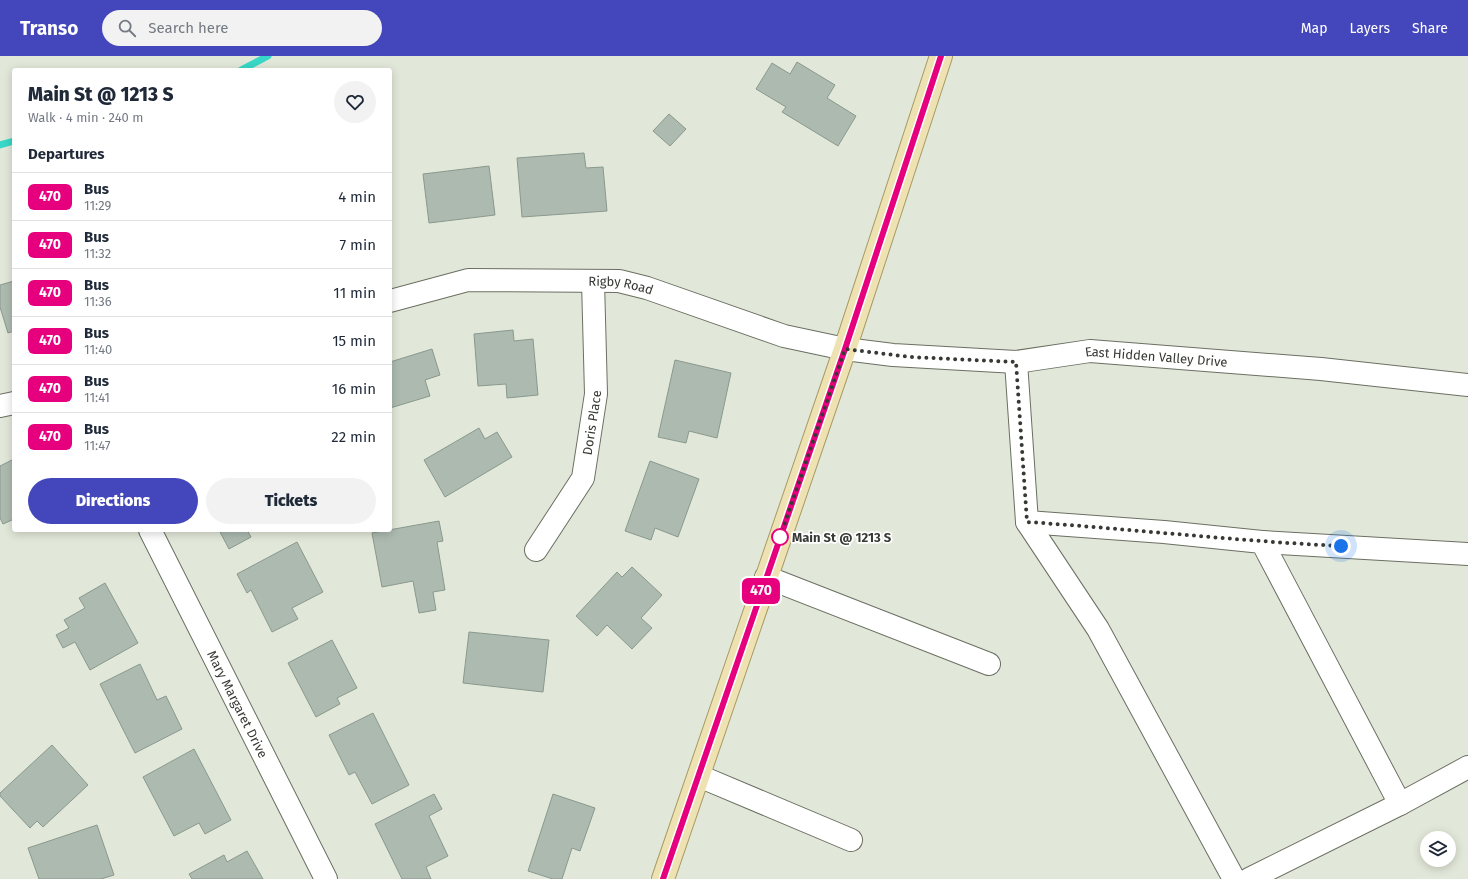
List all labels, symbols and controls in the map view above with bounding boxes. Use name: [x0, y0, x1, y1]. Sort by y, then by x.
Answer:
search box: [102, 10, 382, 46]
text: Transo: [20, 17, 78, 40]
icon: search: [116, 17, 138, 39]
text: Search here: [148, 19, 228, 37]
text: Map: [1301, 20, 1327, 37]
text: Layers: [1349, 20, 1390, 37]
text: Share: [1412, 20, 1448, 37]
button: heart: [334, 81, 376, 123]
text: Main St @ 1213 S: [28, 83, 173, 106]
text: Walk · 4 min · 240 m: [28, 110, 143, 125]
text: Departures: [28, 145, 105, 163]
text: Bus: [84, 180, 109, 198]
text: 470: [39, 188, 61, 205]
text: 4 min: [338, 188, 376, 206]
text: 11:29: [84, 198, 111, 213]
text: Bus: [84, 228, 109, 246]
text: 470: [39, 236, 61, 253]
text: 7 min: [339, 236, 376, 254]
text: 11:32: [84, 246, 111, 261]
street label: Rigby Road: [588, 274, 655, 298]
text: Bus: [84, 276, 109, 294]
text: 470: [39, 284, 61, 301]
text: 11 min: [333, 284, 376, 302]
text: 11:36: [84, 294, 112, 309]
text: Bus: [84, 324, 109, 342]
text: 470: [39, 332, 61, 349]
text: 15 min: [332, 332, 376, 350]
text: 11:40: [84, 342, 112, 357]
street label: East Hidden Valley Drive: [1084, 344, 1228, 370]
text: Bus: [84, 372, 109, 390]
text: 470: [39, 380, 61, 397]
text: 16 min: [332, 380, 376, 398]
text: 11:41: [84, 390, 110, 405]
street label: Doris Place: [580, 390, 604, 456]
text: Bus: [84, 420, 109, 438]
text: 470: [39, 428, 61, 445]
text: 22 min: [331, 428, 376, 446]
text: 11:47: [84, 438, 111, 453]
button: Directions: [28, 478, 198, 524]
button: Tickets: [206, 478, 376, 524]
marker: Main St @ 1213 S: [771, 528, 789, 546]
place label: Main St @ 1213 S: [792, 530, 892, 545]
your location: [1331, 536, 1351, 556]
line badge: 470: [738, 578, 784, 604]
text: 470: [750, 582, 772, 599]
street label: Mary Margaret Drive: [204, 648, 271, 760]
map controls: [1420, 831, 1456, 867]
button: layers: [1420, 831, 1456, 867]

